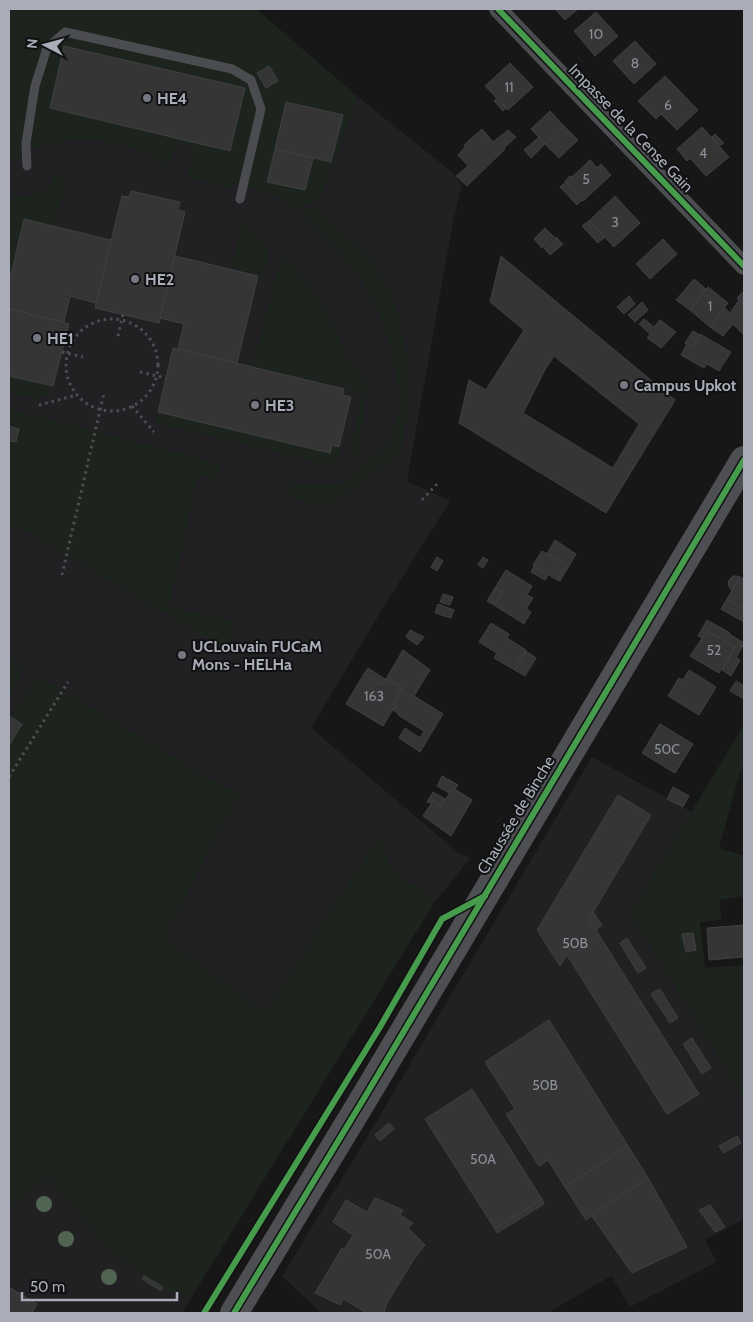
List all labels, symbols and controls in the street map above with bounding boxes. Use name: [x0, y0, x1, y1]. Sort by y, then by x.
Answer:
north arrow: [20, 20, 70, 70]
house number: 10: [589, 25, 603, 43]
text: N: [23, 38, 42, 50]
house number: 8: [631, 54, 639, 72]
street label: Impasse de la Cense Gain: [565, 60, 697, 196]
house number: 11: [504, 78, 514, 96]
place label: HE4: [157, 89, 187, 108]
marker: HE4: [141, 92, 153, 104]
house number: 6: [664, 96, 672, 114]
house number: 4: [699, 144, 707, 162]
house number: 5: [582, 170, 590, 188]
house number: 3: [611, 213, 619, 231]
place label: HE2: [145, 270, 174, 289]
marker: HE2: [129, 273, 141, 285]
house number: 1: [708, 297, 712, 315]
place label: HE1: [47, 329, 74, 348]
marker: HE1: [31, 332, 43, 344]
place label: Campus Upkot: [634, 376, 737, 395]
marker: Campus Upkot: [618, 379, 630, 391]
place label: HE3: [265, 396, 294, 415]
marker: HE3: [249, 399, 261, 411]
place label: UCLouvain FUCaM Mons - HELHa: [192, 637, 322, 674]
house number: 52: [707, 641, 721, 659]
marker: UCLouvain FUCaM Mons - HELHa: [176, 649, 188, 661]
house number: 163: [364, 687, 384, 705]
house number: 50C: [654, 740, 680, 758]
street label: Chaussée de Binche: [473, 752, 559, 878]
house number: 50B: [562, 934, 588, 952]
house number: 50B: [532, 1076, 558, 1094]
house number: 50A: [470, 1150, 496, 1168]
house number: 50A: [365, 1245, 391, 1263]
scale bar: [22, 1270, 178, 1302]
text: 50 m: [30, 1278, 65, 1296]

